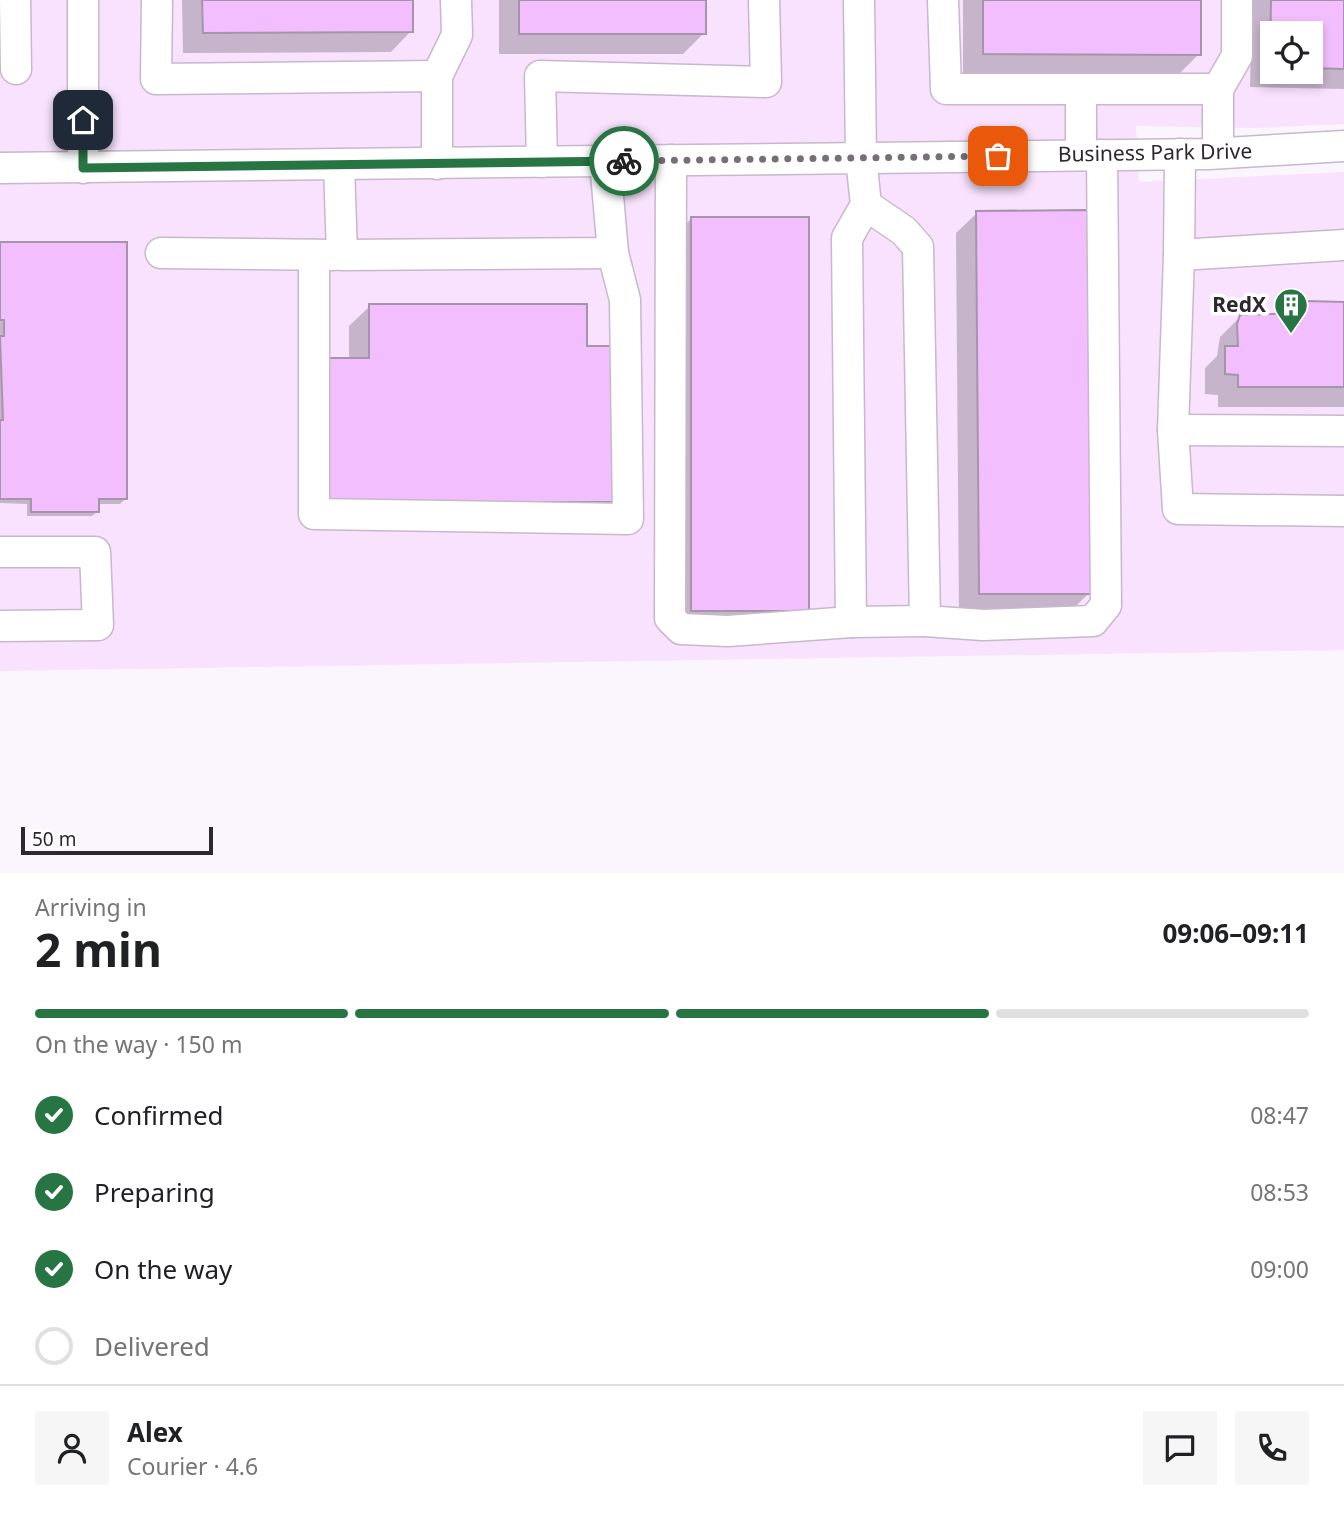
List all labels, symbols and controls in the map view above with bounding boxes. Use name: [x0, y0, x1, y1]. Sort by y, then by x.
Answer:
map controls: [1260, 21, 1323, 84]
button: locate: [1260, 21, 1323, 84]
pin: [53, 90, 113, 150]
icon: home: [64, 101, 102, 139]
courier: [589, 126, 659, 196]
pin: [968, 126, 1028, 186]
street label: Business Park Drive: [1058, 136, 1252, 168]
icon: bag: [979, 137, 1017, 175]
icon: bike: [605, 142, 643, 180]
building icon: RedX: [1272, 286, 1310, 335]
place label: RedX: [1212, 290, 1266, 318]
scale bar: [21, 824, 214, 856]
text: 50 m: [32, 826, 76, 852]
text: Arriving in: [35, 891, 147, 923]
text: 09:06–09:11: [1162, 915, 1309, 951]
text: 2 min: [35, 918, 162, 980]
text: On the way · 150 m: [35, 1028, 242, 1060]
icon: check: [35, 1096, 73, 1134]
text: Confirmed: [94, 1097, 224, 1133]
text: 08:47: [1250, 1099, 1309, 1131]
icon: check: [35, 1173, 73, 1211]
text: Preparing: [94, 1174, 215, 1210]
text: 08:53: [1250, 1176, 1309, 1208]
icon: check: [35, 1250, 73, 1288]
text: On the way: [94, 1251, 232, 1287]
text: 09:00: [1250, 1253, 1309, 1285]
text: Delivered: [94, 1328, 210, 1364]
button: person: [35, 1411, 109, 1485]
button: chat: [1143, 1411, 1217, 1485]
button: phone: [1235, 1411, 1309, 1485]
text: Alex: [127, 1414, 183, 1450]
text: Courier · 4.6: [127, 1450, 258, 1482]

